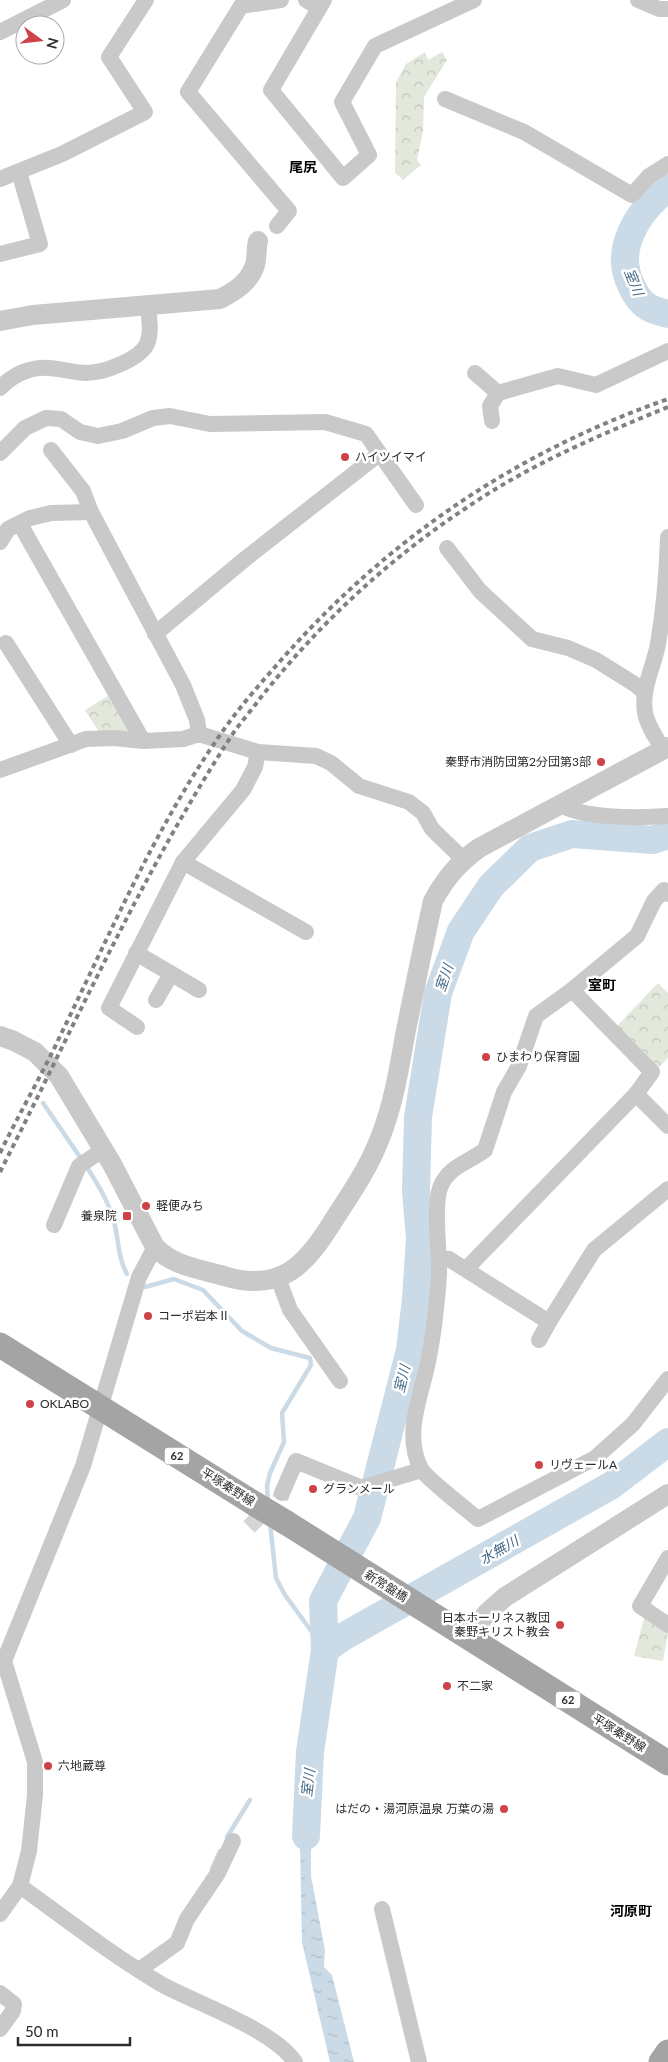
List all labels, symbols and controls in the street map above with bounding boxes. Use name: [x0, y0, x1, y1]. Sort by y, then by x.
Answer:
north arrow: [15, 15, 65, 65]
text: N: [43, 36, 63, 51]
district label: 尾尻: [289, 158, 317, 175]
water label: 室川: [621, 266, 648, 300]
place label: ハイツイマイ: [355, 449, 427, 464]
marker: ハイツイマイ: [339, 451, 351, 463]
place label: 秦野市消防団第2分団第3部: [445, 754, 591, 769]
marker: 秦野市消防団第2分団第3部: [595, 756, 607, 768]
water label: 室川: [431, 960, 457, 994]
district label: 室町: [588, 976, 616, 993]
place label: ひまわり保育園: [496, 1049, 580, 1064]
marker: ひまわり保育園: [480, 1051, 492, 1063]
place label: 軽便みち: [156, 1198, 204, 1213]
marker: 軽便みち: [140, 1200, 152, 1212]
place label: 養泉院: [81, 1208, 117, 1223]
marker: 養泉院: [121, 1210, 133, 1222]
place label: コーポ岩本Ⅱ: [158, 1308, 230, 1323]
marker: コーポ岩本Ⅱ: [142, 1310, 154, 1322]
water label: 室川: [390, 1361, 414, 1395]
place label: OKLABO: [40, 1396, 90, 1411]
marker: OKLABO: [24, 1398, 36, 1410]
road number: 62: [164, 1448, 190, 1464]
place label: リヴェールA: [549, 1457, 618, 1472]
marker: リヴェールA: [533, 1459, 545, 1471]
street label: 平塚秦野線: [199, 1464, 258, 1509]
place label: グランメール: [323, 1481, 395, 1496]
marker: グランメール: [307, 1483, 319, 1495]
water label: 水無川: [476, 1531, 523, 1567]
street label: 新常盤橋: [362, 1566, 411, 1605]
place label: 日本ホーリネス教団 秦野キリスト教会: [442, 1610, 550, 1639]
marker: 日本ホーリネス教団 秦野キリスト教会: [554, 1619, 566, 1631]
place label: 不二家: [457, 1678, 493, 1693]
marker: 不二家: [441, 1680, 453, 1692]
road number: 62: [556, 1692, 580, 1708]
street label: 平塚秦野線: [590, 1710, 649, 1755]
place label: 六地蔵尊: [58, 1758, 106, 1773]
marker: 六地蔵尊: [42, 1760, 54, 1772]
water label: 室川: [297, 1766, 318, 1798]
place label: はだの・湯河原温泉 万葉の湯: [335, 1801, 494, 1816]
marker: はだの・湯河原温泉 万葉の湯: [498, 1803, 510, 1815]
district label: 河原町: [610, 1902, 652, 1919]
scale bar: [18, 2014, 130, 2046]
text: 50 m: [25, 2022, 59, 2040]

